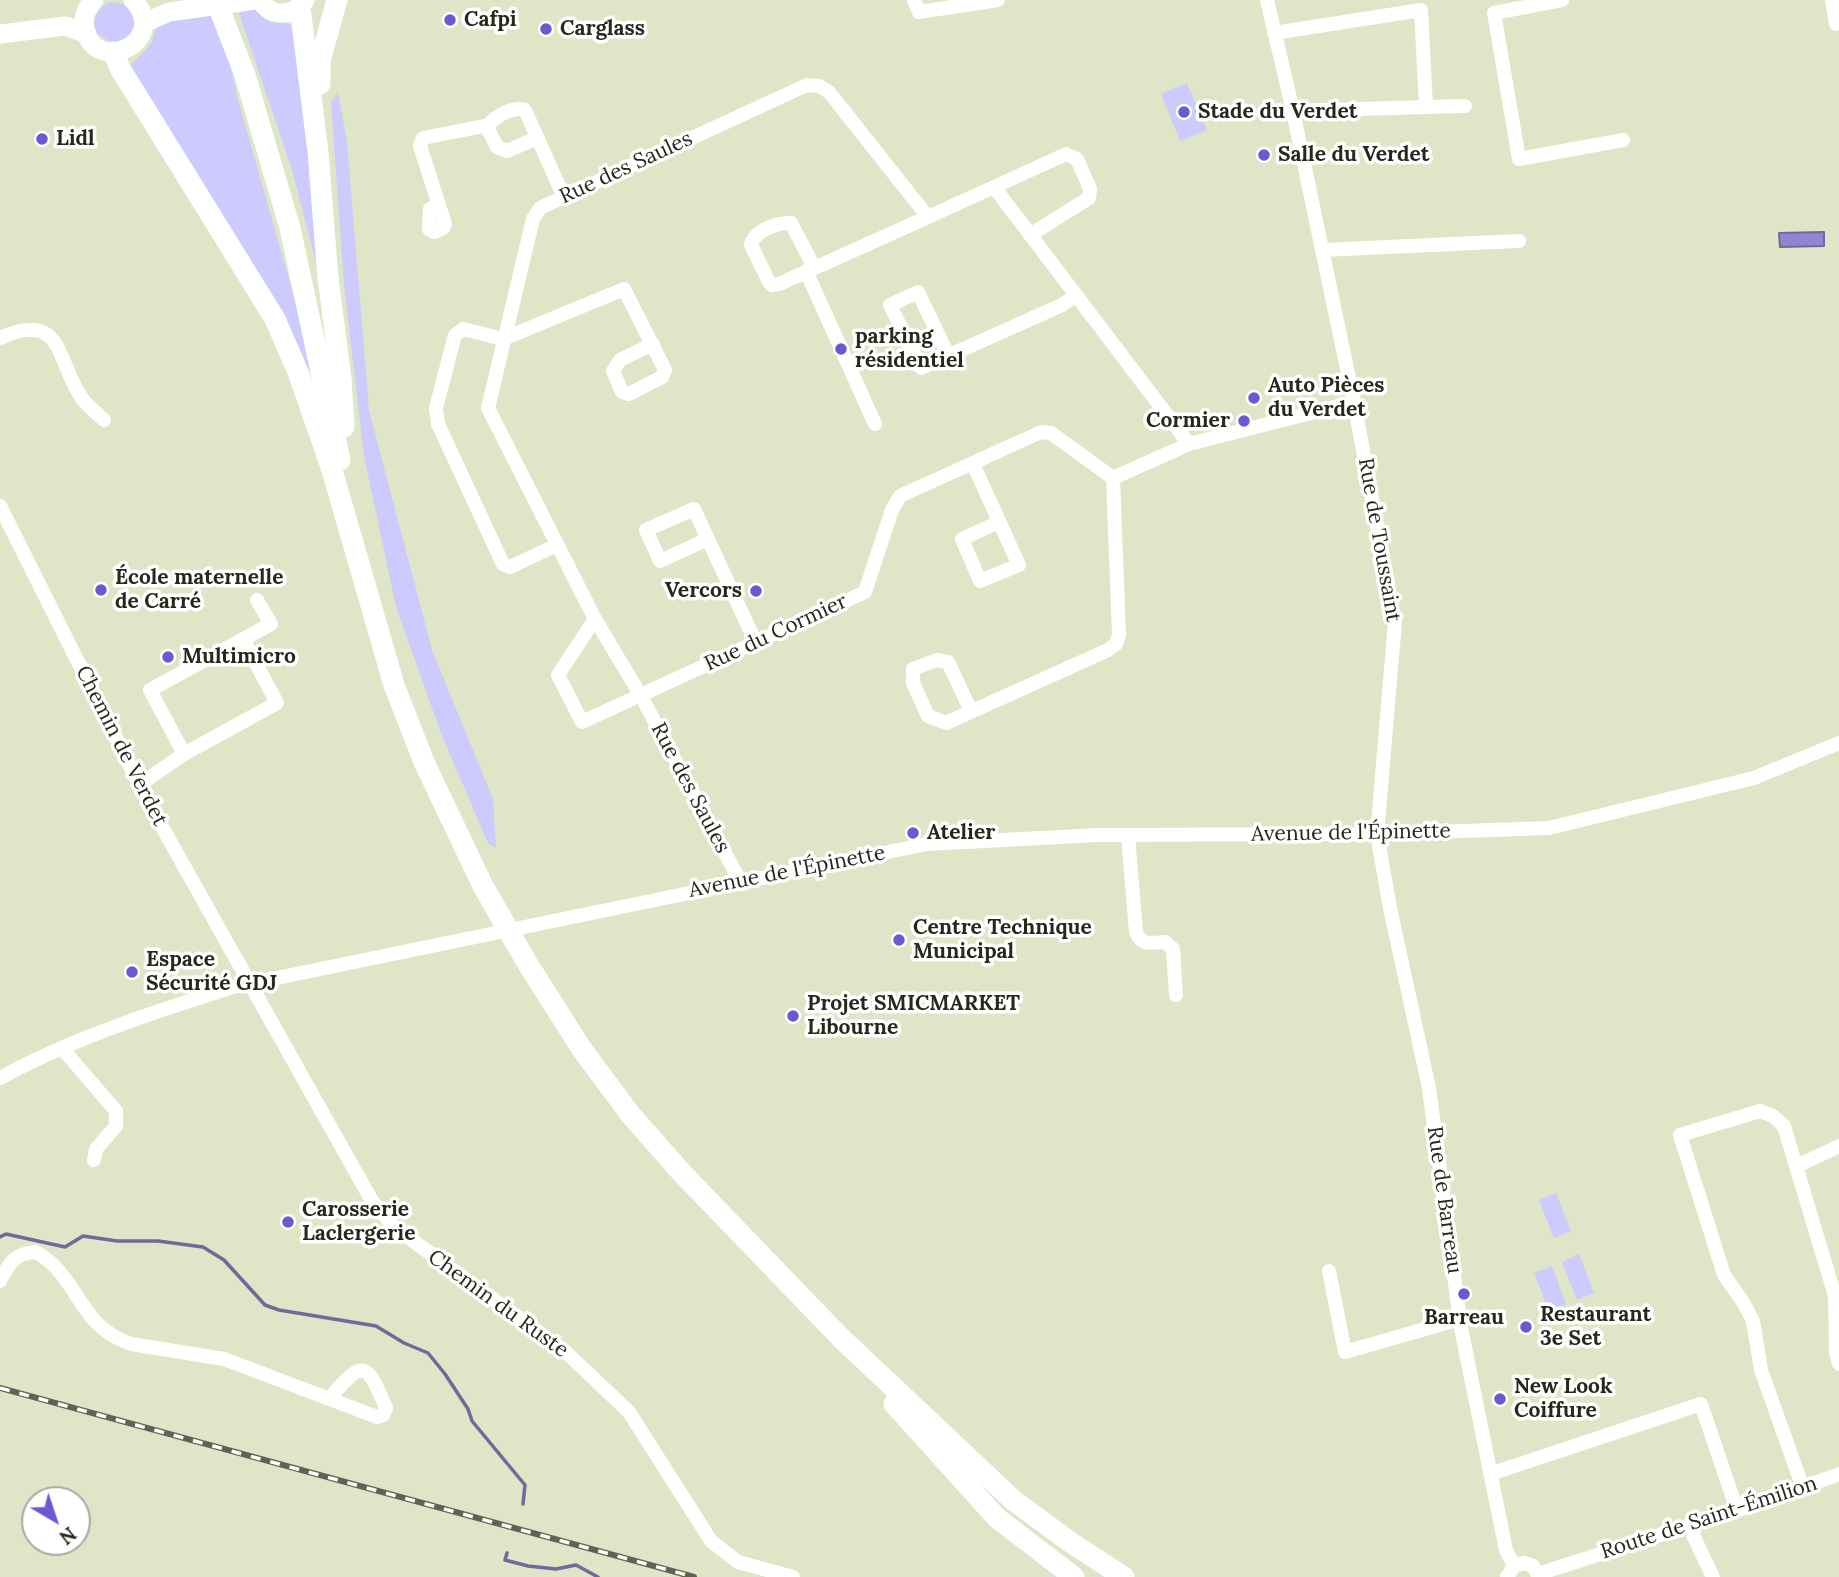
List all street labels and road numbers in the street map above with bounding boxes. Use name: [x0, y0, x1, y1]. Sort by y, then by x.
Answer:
street label: Rue des Saules: [556, 126, 696, 210]
street label: Rue de Toussaint: [1352, 456, 1406, 624]
street label: Rue du Cormier: [701, 589, 851, 677]
street label: Chemin de Verdet: [70, 662, 172, 830]
street label: Rue des Saules: [645, 719, 735, 857]
street label: Avenue de l'Épinette: [1251, 819, 1451, 847]
street label: Avenue de l'Épinette: [687, 841, 887, 903]
street label: Rue de Barreau: [1421, 1125, 1467, 1275]
street label: Chemin du Ruste: [423, 1245, 573, 1363]
street label: Route de Saint-Émilion: [1598, 1471, 1820, 1565]

